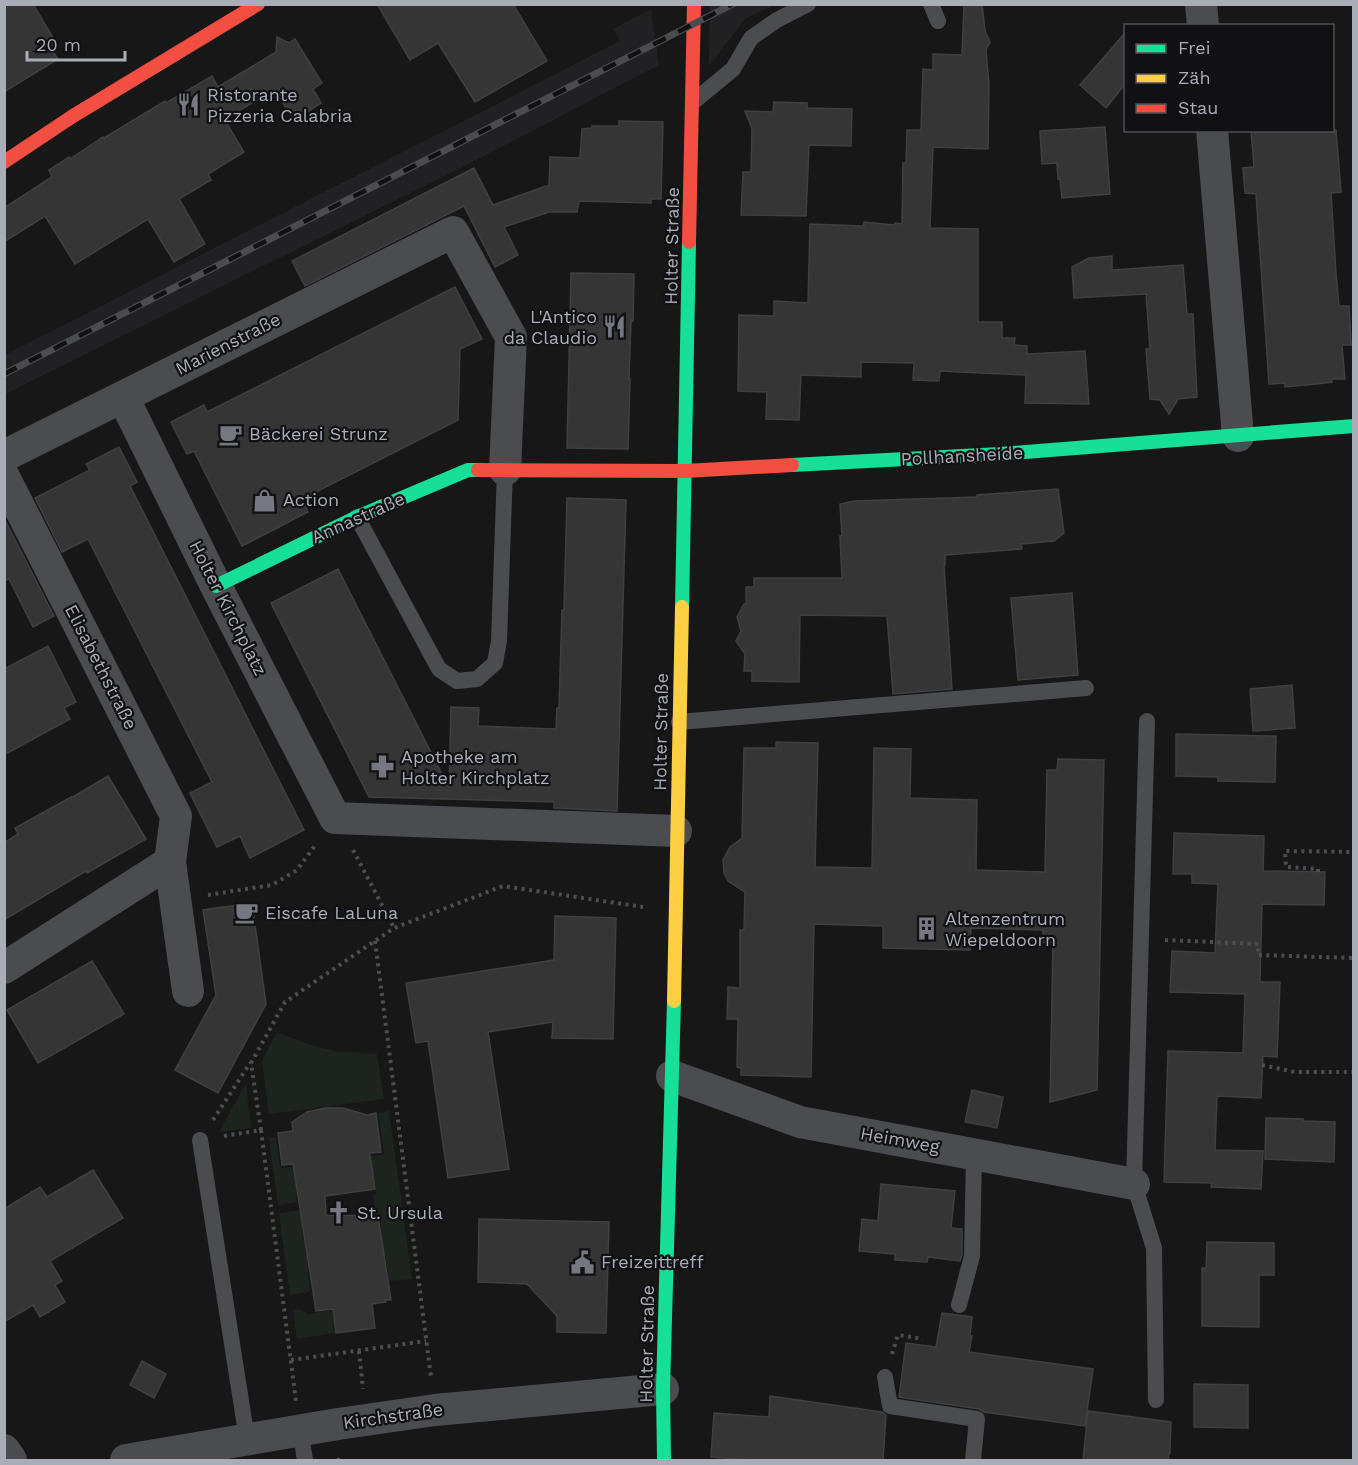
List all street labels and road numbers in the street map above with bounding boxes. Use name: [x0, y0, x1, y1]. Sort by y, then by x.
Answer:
street label: Holter Straße: [660, 187, 683, 305]
street label: Marienstraße: [172, 308, 284, 379]
street label: Pollhansheide: [900, 442, 1024, 469]
street label: Annastraße: [308, 488, 408, 548]
street label: Holter Kirchplatz: [185, 537, 272, 679]
street label: Elisabethstraße: [61, 601, 142, 733]
street label: Holter Straße: [649, 673, 672, 791]
street label: Heimweg: [859, 1122, 942, 1157]
street label: Holter Straße: [635, 1285, 658, 1403]
street label: Kirchstraße: [342, 1398, 444, 1433]

